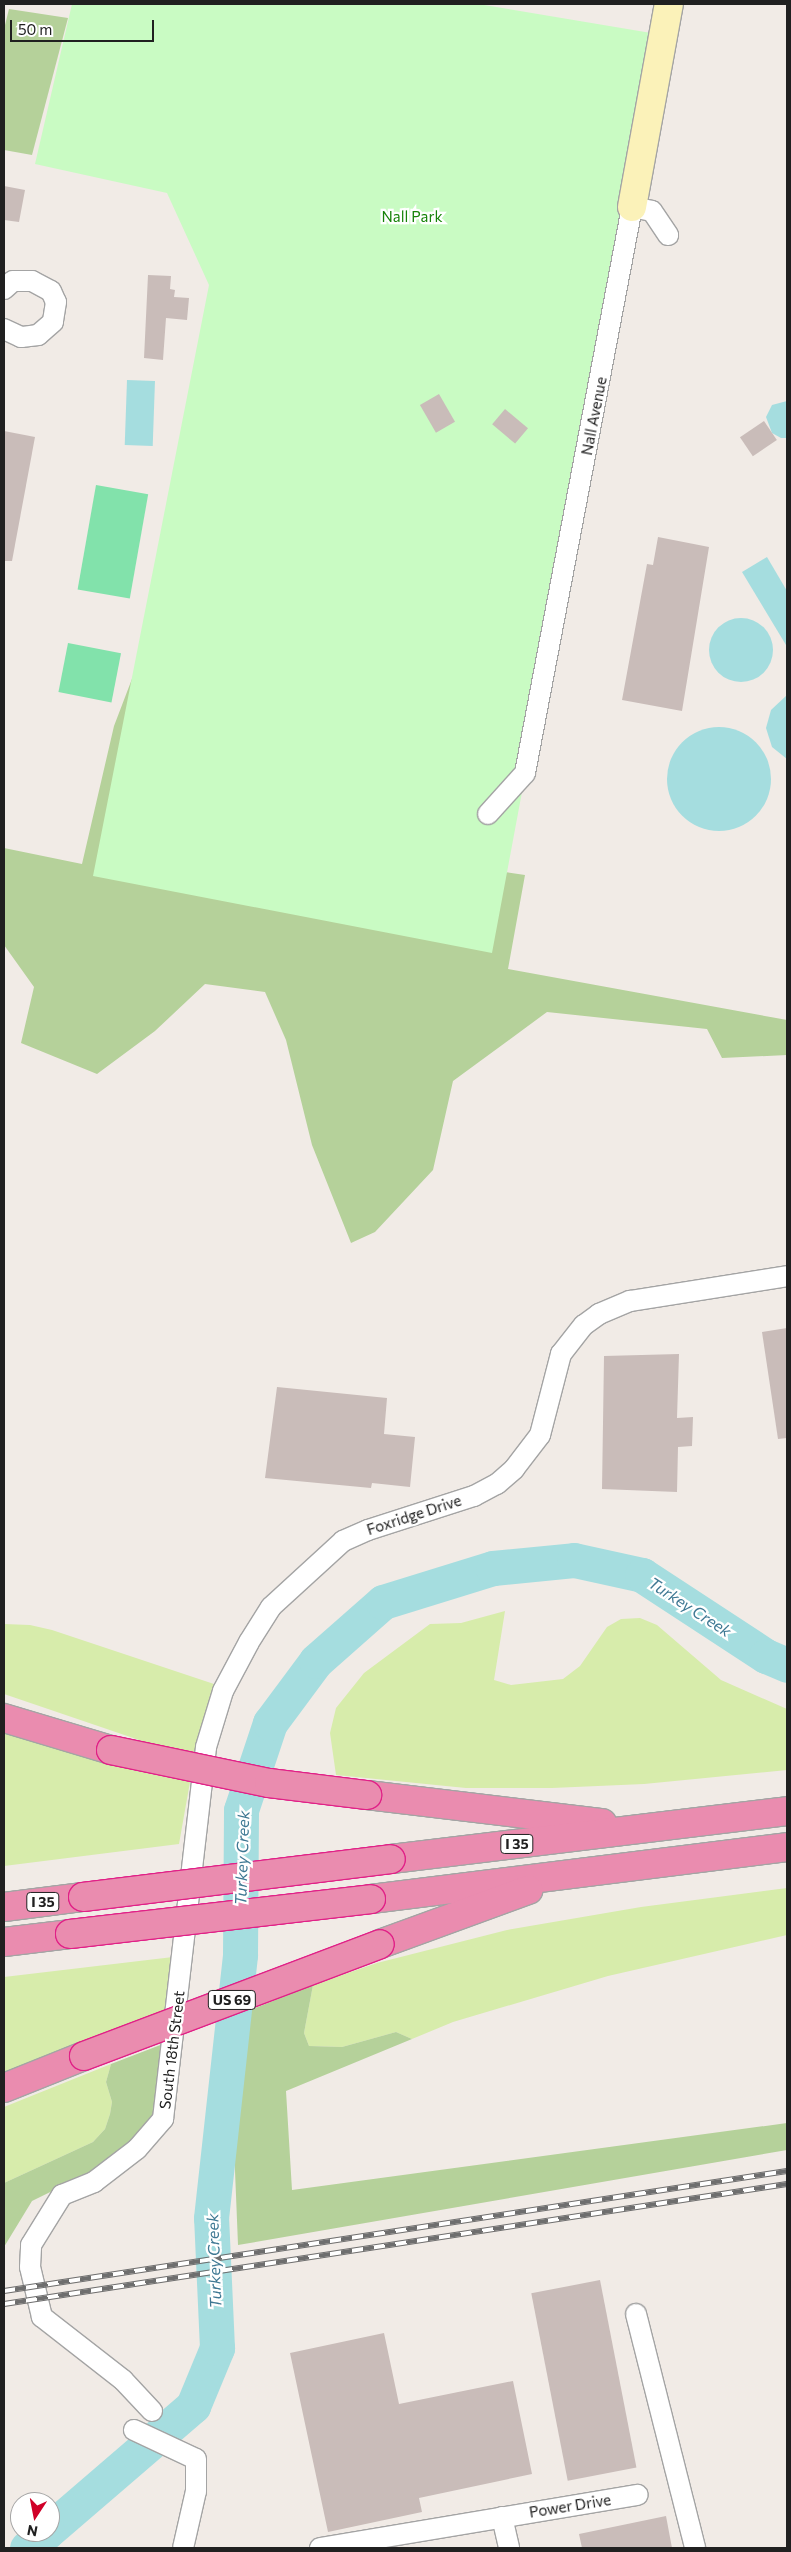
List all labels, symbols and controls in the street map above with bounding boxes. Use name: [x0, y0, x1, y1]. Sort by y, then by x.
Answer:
scale bar: [12, 10, 156, 42]
text: 50 m: [18, 20, 52, 38]
park label: Nall Park: [381, 208, 443, 226]
street label: Nall Avenue: [578, 375, 610, 457]
street label: Foxridge Drive: [364, 1491, 464, 1539]
water label: Turkey Creek: [645, 1573, 735, 1641]
water label: Turkey Creek: [231, 1810, 253, 1906]
road number: I 35: [500, 1832, 534, 1856]
road number: I 35: [26, 1890, 60, 1914]
road number: US 69: [207, 1988, 257, 2012]
street label: South 18th Street: [156, 1990, 188, 2110]
water label: Turkey Creek: [203, 2213, 225, 2309]
street label: Power Drive: [528, 2491, 612, 2521]
north arrow: [10, 2492, 60, 2542]
text: N: [25, 2522, 39, 2541]

